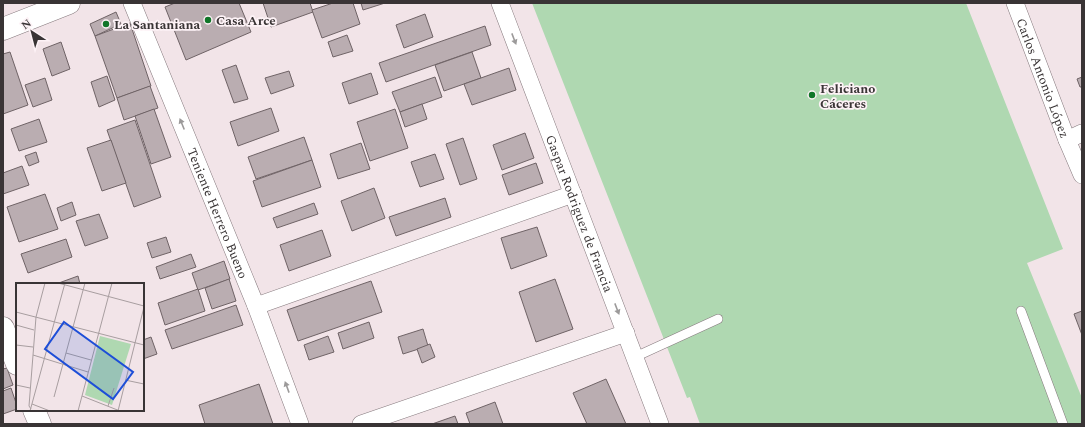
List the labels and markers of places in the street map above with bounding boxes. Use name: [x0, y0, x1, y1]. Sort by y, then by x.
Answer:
place label: Casa Arce: [216, 11, 276, 31]
place label: La Santaniana: [114, 15, 200, 35]
marker: Casa Arce: [203, 15, 213, 25]
marker: La Santaniana: [101, 19, 111, 29]
place label: Feliciano Cáceres: [820, 79, 875, 114]
marker: Feliciano Cáceres: [807, 90, 817, 100]

